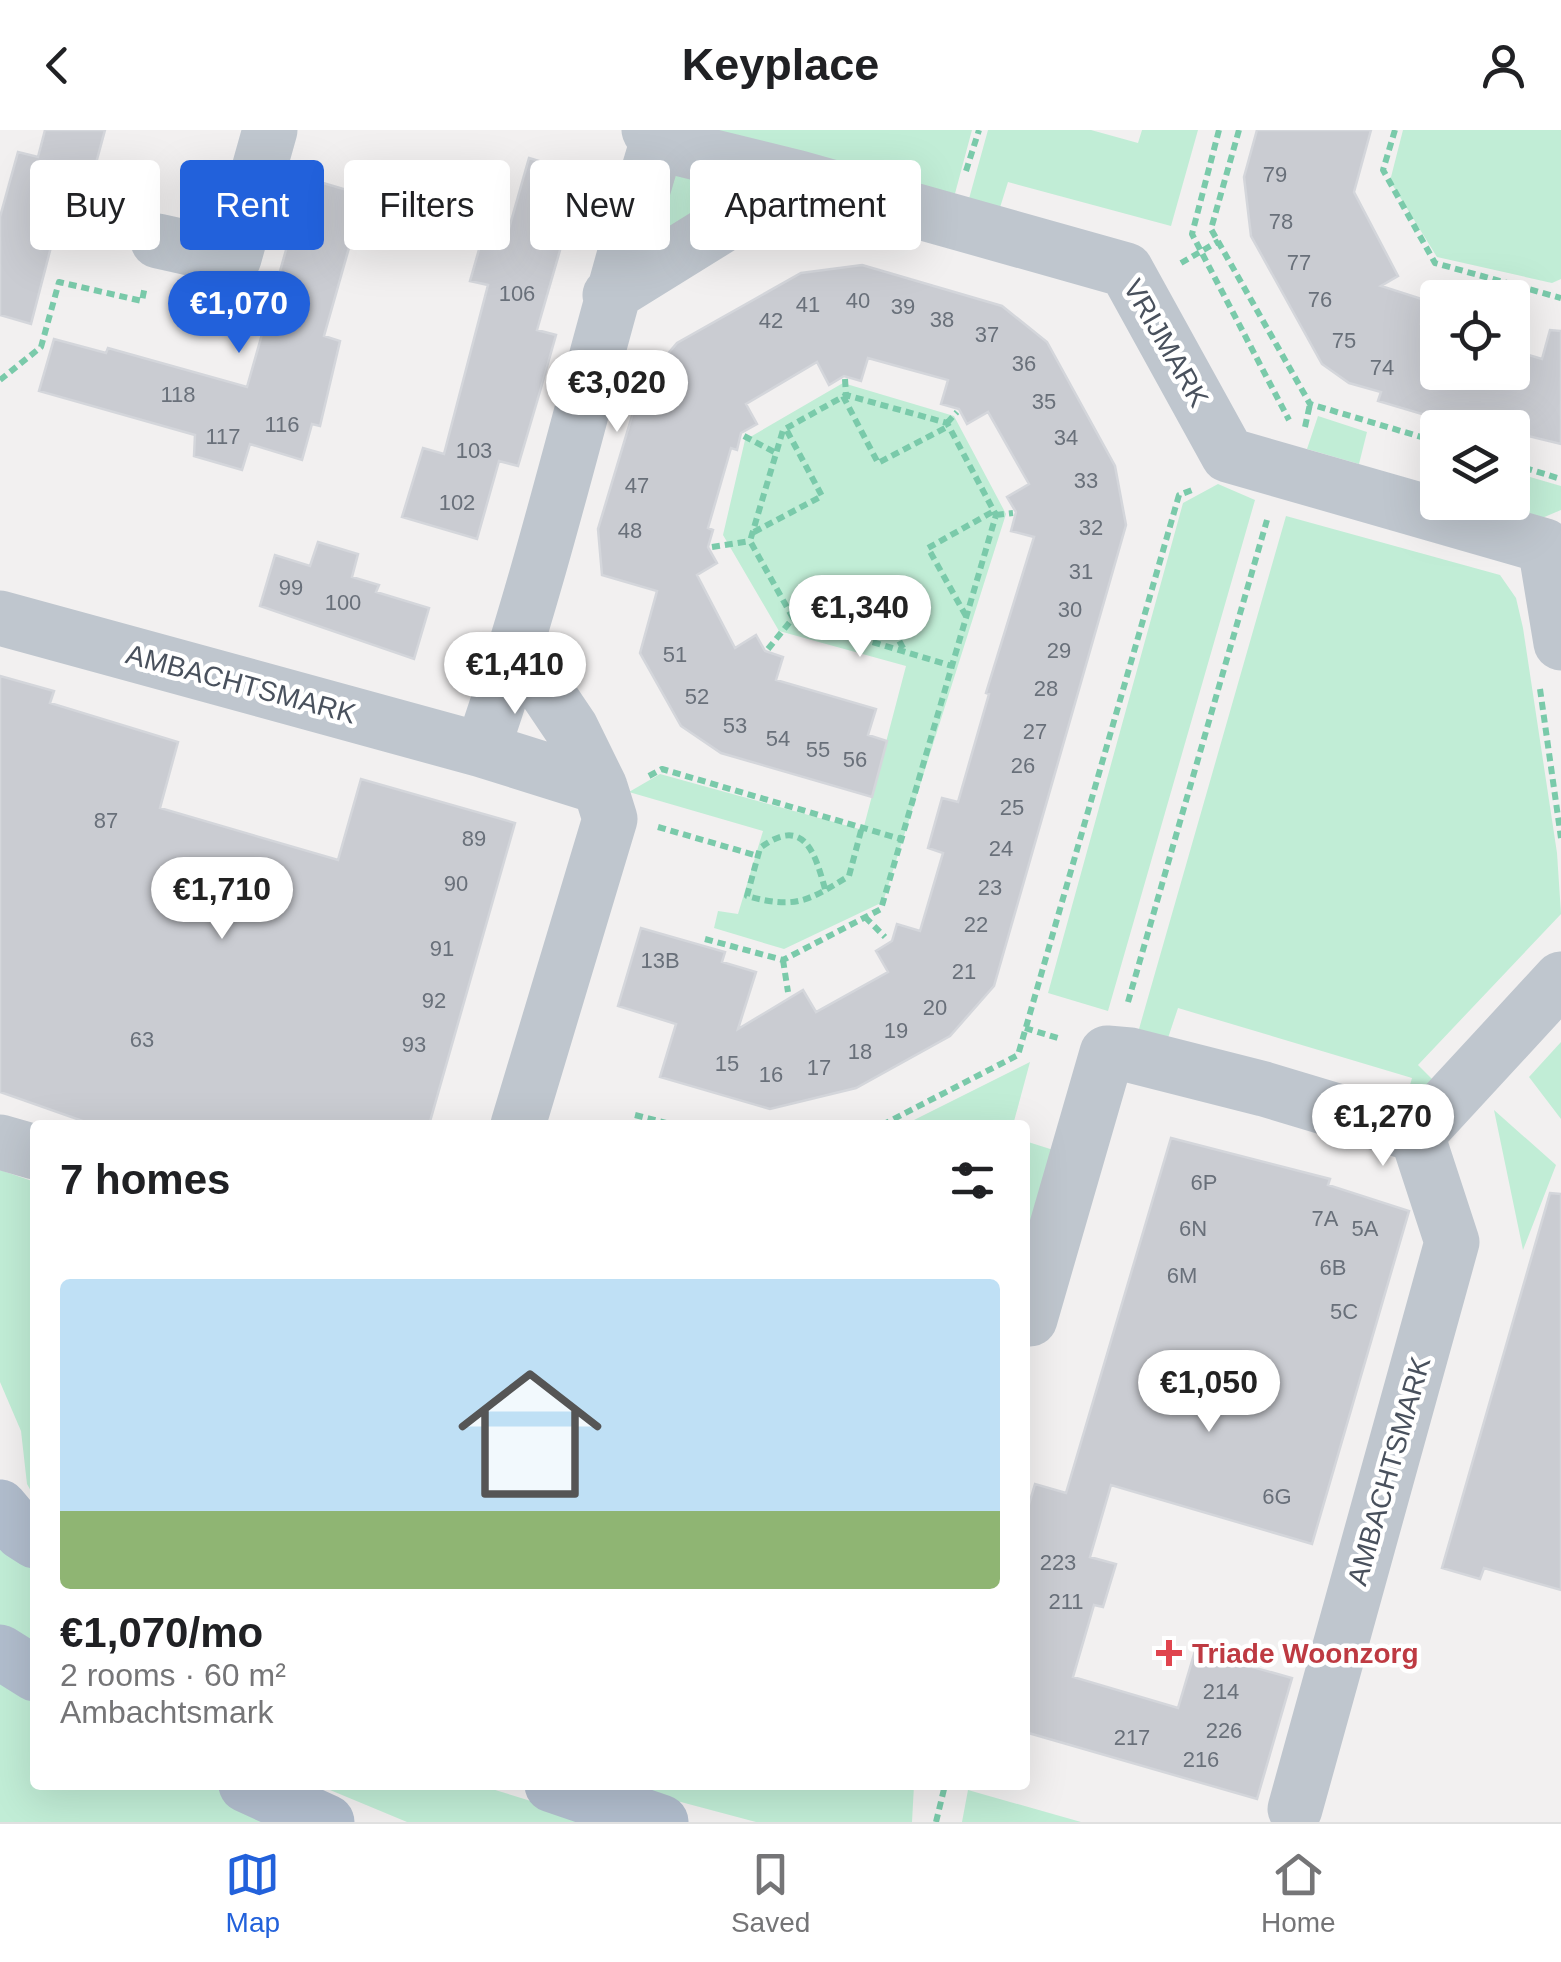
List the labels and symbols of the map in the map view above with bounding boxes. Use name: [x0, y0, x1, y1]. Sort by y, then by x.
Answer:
house number: 79: [1263, 162, 1287, 187]
house number: 78: [1269, 209, 1293, 234]
house number: 77: [1287, 250, 1311, 275]
pin: €1,070: [158, 271, 320, 356]
street label: VRIJMARK: [1117, 274, 1215, 412]
house number: 106: [499, 281, 535, 306]
house number: 76: [1308, 287, 1332, 312]
house number: 40: [846, 288, 870, 313]
house number: 41: [796, 292, 820, 317]
house number: 39: [891, 294, 915, 319]
house number: 38: [930, 307, 954, 332]
house number: 42: [759, 308, 783, 333]
house number: 37: [975, 322, 999, 347]
house number: 75: [1332, 328, 1356, 353]
pin: €3,020: [536, 350, 698, 435]
house number: 36: [1012, 351, 1036, 376]
house number: 74: [1370, 355, 1394, 380]
house number: 118: [160, 382, 196, 407]
house number: 35: [1032, 389, 1056, 414]
house number: 116: [264, 412, 300, 437]
house number: 117: [205, 424, 241, 449]
house number: 34: [1054, 425, 1078, 450]
house number: 103: [456, 438, 492, 463]
house number: 33: [1074, 468, 1098, 493]
house number: 47: [625, 473, 649, 498]
house number: 102: [439, 490, 475, 515]
house number: 32: [1079, 515, 1103, 540]
house number: 48: [618, 518, 642, 543]
house number: 31: [1069, 559, 1093, 584]
house number: 99: [279, 575, 303, 600]
pin: €1,340: [779, 575, 941, 660]
house number: 100: [325, 590, 361, 615]
house number: 30: [1058, 597, 1082, 622]
pin: €1,410: [434, 632, 596, 717]
street label: AMBACHTSMARK: [123, 638, 360, 730]
house number: 29: [1047, 638, 1071, 663]
house number: 51: [663, 642, 687, 667]
house number: 28: [1034, 676, 1058, 701]
house number: 52: [685, 684, 709, 709]
house number: 53: [723, 713, 747, 738]
house number: 27: [1023, 719, 1047, 744]
house number: 54: [766, 726, 790, 751]
house number: 55: [806, 737, 830, 762]
house number: 56: [843, 747, 867, 772]
house number: 26: [1011, 753, 1035, 778]
house number: 25: [1000, 795, 1024, 820]
house number: 87: [94, 808, 118, 833]
house number: 89: [462, 826, 486, 851]
house number: 24: [989, 836, 1013, 861]
pin: €1,710: [141, 857, 303, 942]
house number: 90: [444, 871, 468, 896]
house number: 23: [978, 875, 1002, 900]
house number: 22: [964, 912, 988, 937]
house number: 91: [430, 936, 454, 961]
house number: 13B: [640, 948, 680, 973]
house number: 21: [952, 959, 976, 984]
house number: 92: [422, 988, 446, 1013]
house number: 20: [923, 995, 947, 1020]
house number: 19: [884, 1018, 908, 1043]
house number: 63: [130, 1027, 154, 1052]
house number: 93: [402, 1032, 426, 1057]
house number: 18: [848, 1039, 872, 1064]
house number: 15: [715, 1051, 739, 1076]
house number: 17: [807, 1055, 831, 1080]
house number: 16: [759, 1062, 783, 1087]
pin: €1,270: [1302, 1084, 1464, 1169]
house number: 6P: [1191, 1170, 1217, 1195]
house number: 7A: [1312, 1206, 1339, 1231]
house number: 6N: [1179, 1216, 1207, 1241]
house number: 5A: [1352, 1216, 1379, 1241]
house number: 6B: [1320, 1255, 1346, 1280]
house number: 6M: [1167, 1263, 1197, 1288]
house number: 5C: [1330, 1299, 1358, 1324]
pin: €1,050: [1128, 1350, 1290, 1435]
street label: AMBACHTSMARK: [1342, 1353, 1437, 1589]
house number: 6G: [1262, 1484, 1292, 1509]
house number: 223: [1040, 1550, 1076, 1575]
house number: 211: [1048, 1589, 1084, 1614]
place label: Triade Woonzorg: [1192, 1638, 1419, 1669]
marker: Triade Woonzorg: [1156, 1640, 1182, 1666]
house number: 214: [1203, 1679, 1239, 1704]
house number: 226: [1206, 1718, 1242, 1743]
house number: 217: [1114, 1725, 1150, 1750]
house number: 216: [1183, 1747, 1219, 1772]

